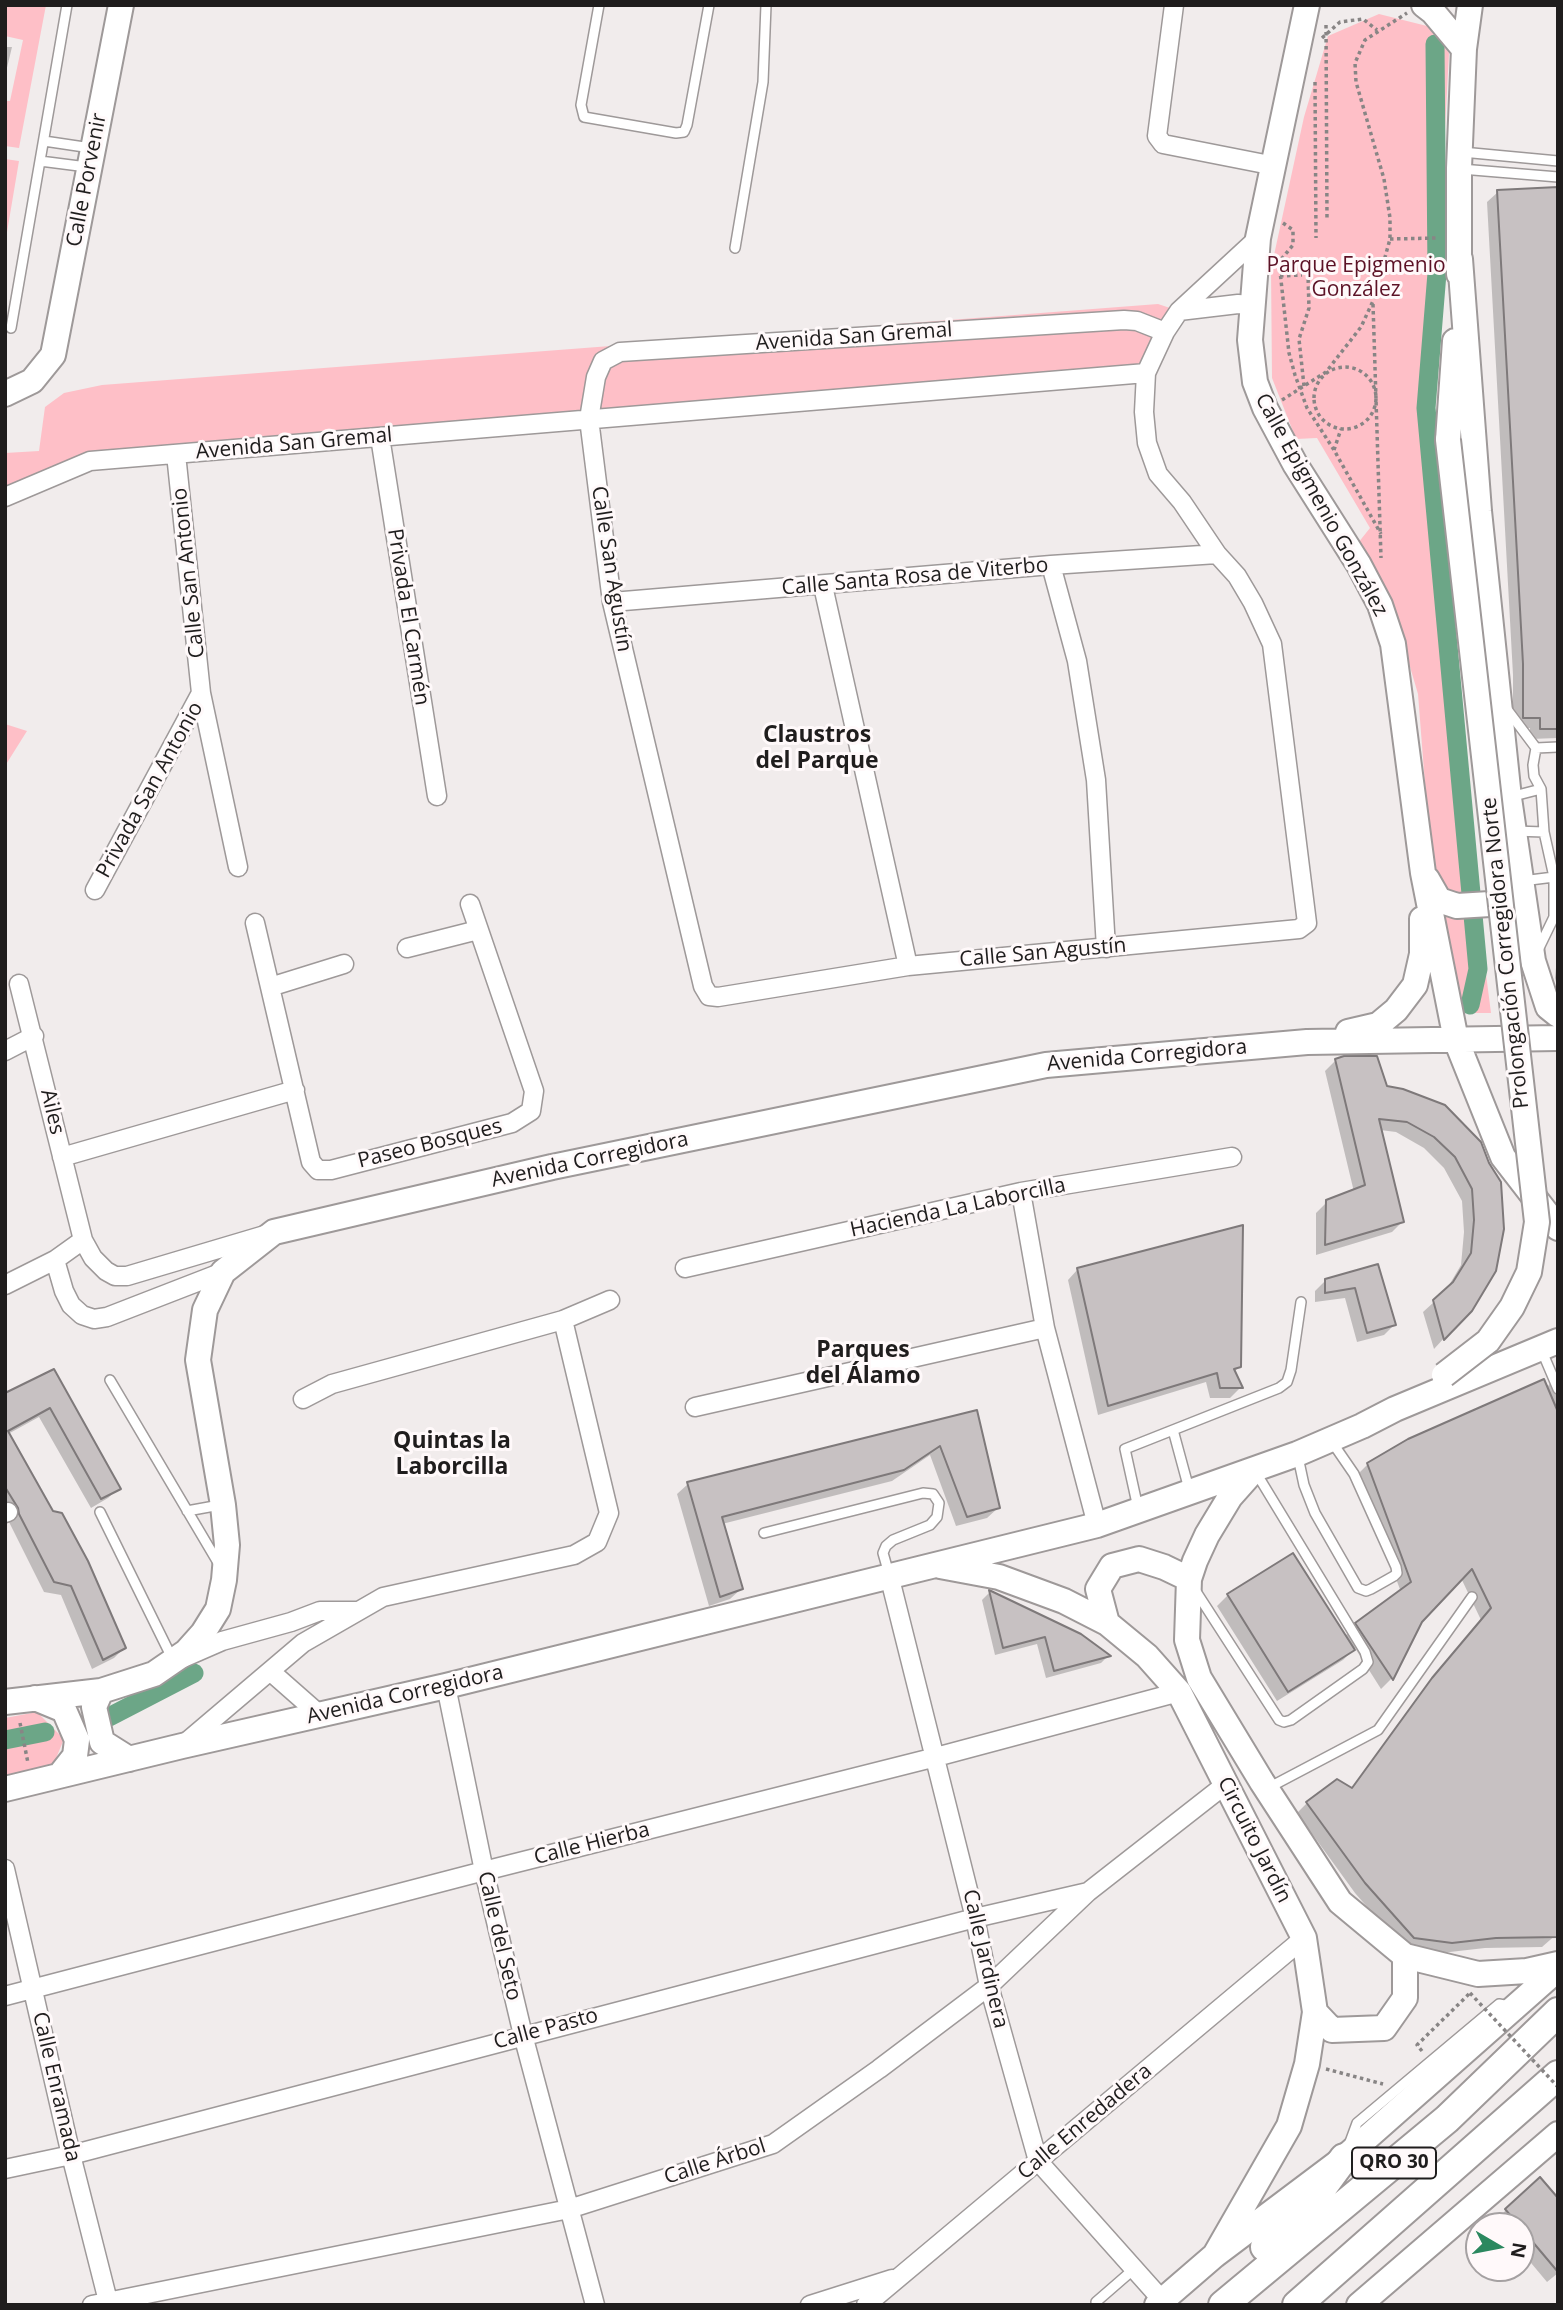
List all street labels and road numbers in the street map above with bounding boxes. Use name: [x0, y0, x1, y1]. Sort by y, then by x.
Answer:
street label: Calle Porvenir: [62, 111, 112, 249]
street label: Avenida San Gremal: [755, 318, 953, 356]
street label: Calle Epigmenio González: [1249, 389, 1393, 621]
street label: Avenida San Gremal: [195, 423, 393, 465]
street label: Calle San Agustín: [585, 484, 637, 654]
street label: Calle San Antonio: [168, 486, 210, 660]
street label: Privada El Carmén: [382, 527, 434, 707]
street label: Calle Santa Rosa de Viterbo: [781, 553, 1049, 601]
street label: Privada San Antonio: [91, 698, 209, 882]
street label: Prolongación Corregidora Norte: [1477, 796, 1535, 1110]
street label: Calle San Agustín: [958, 933, 1128, 973]
street label: Avenida Corregidora: [1046, 1035, 1248, 1077]
street label: Ailes: [35, 1087, 69, 1137]
street label: Paseo Bosques: [355, 1114, 505, 1174]
street label: Avenida Corregidora: [489, 1127, 691, 1193]
street label: Hacienda La Laborcilla: [848, 1173, 1068, 1243]
street label: Avenida Corregidora: [304, 1660, 506, 1730]
street label: Circuito Jardín: [1211, 1773, 1297, 1907]
street label: Calle Hierba: [531, 1817, 653, 1871]
street label: Calle del Seto: [472, 1869, 526, 2003]
street label: Calle Jardinera: [957, 1887, 1013, 2031]
street label: Calle Pasto: [491, 2003, 601, 2055]
street label: Calle Enramada: [26, 2010, 86, 2164]
street label: Calle Enredadera: [1013, 2059, 1157, 2185]
street label: Calle Árbol: [661, 2134, 769, 2190]
road number: QRO 30: [1352, 2148, 1436, 2178]

